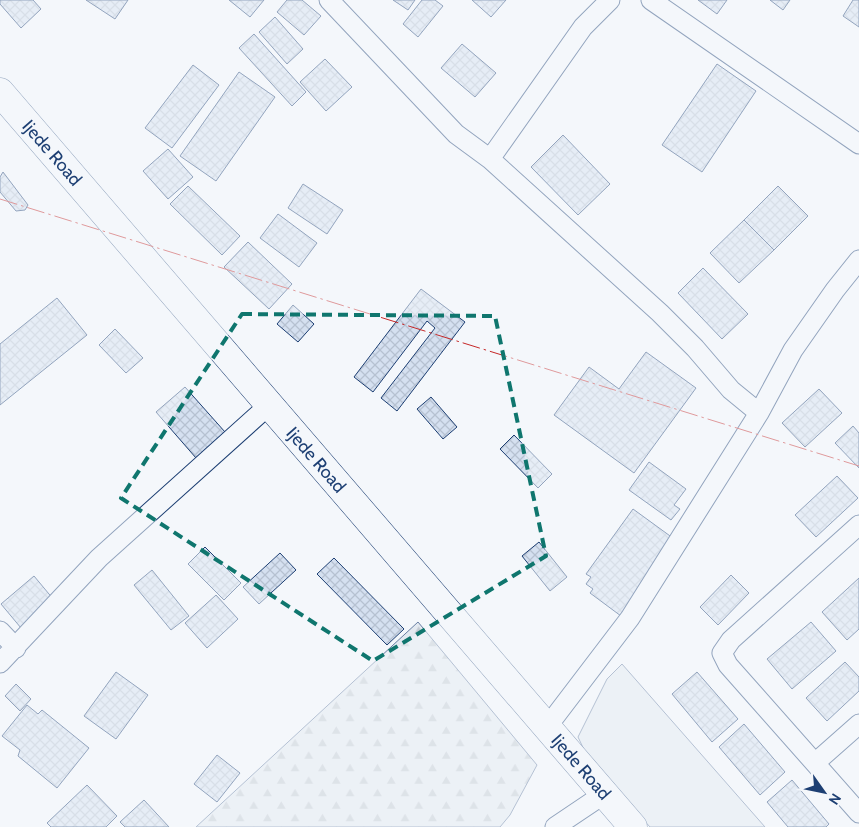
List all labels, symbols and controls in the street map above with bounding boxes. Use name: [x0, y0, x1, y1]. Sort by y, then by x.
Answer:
street label: Ijede Road: [18, 116, 86, 190]
street label: Ijede Road: [282, 423, 350, 497]
street label: Ijede Road: [547, 730, 615, 804]
north arrow: [799, 767, 849, 817]
text: N: [825, 790, 845, 808]

